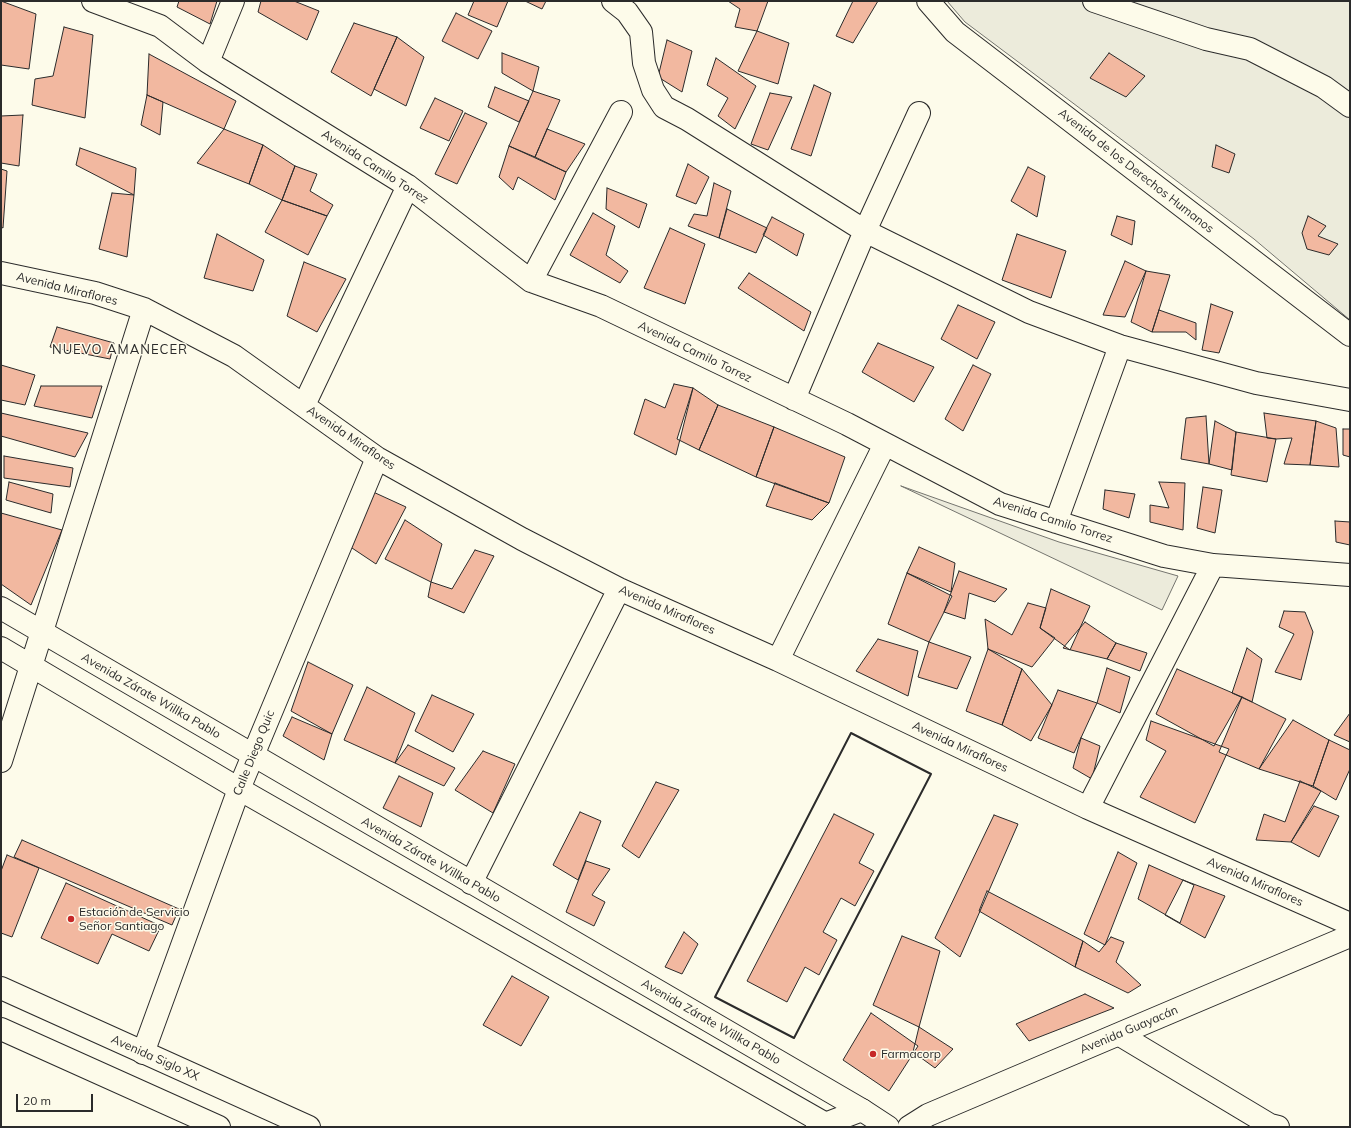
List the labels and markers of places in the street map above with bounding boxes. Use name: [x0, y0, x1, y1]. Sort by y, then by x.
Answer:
place label: Estación de Servicio Señor Santiago: [79, 905, 190, 933]
marker: Estación de Servicio Señor Santiago: [66, 914, 76, 924]
place label: Farmacorp: [881, 1047, 941, 1061]
marker: Farmacorp: [868, 1049, 878, 1059]

